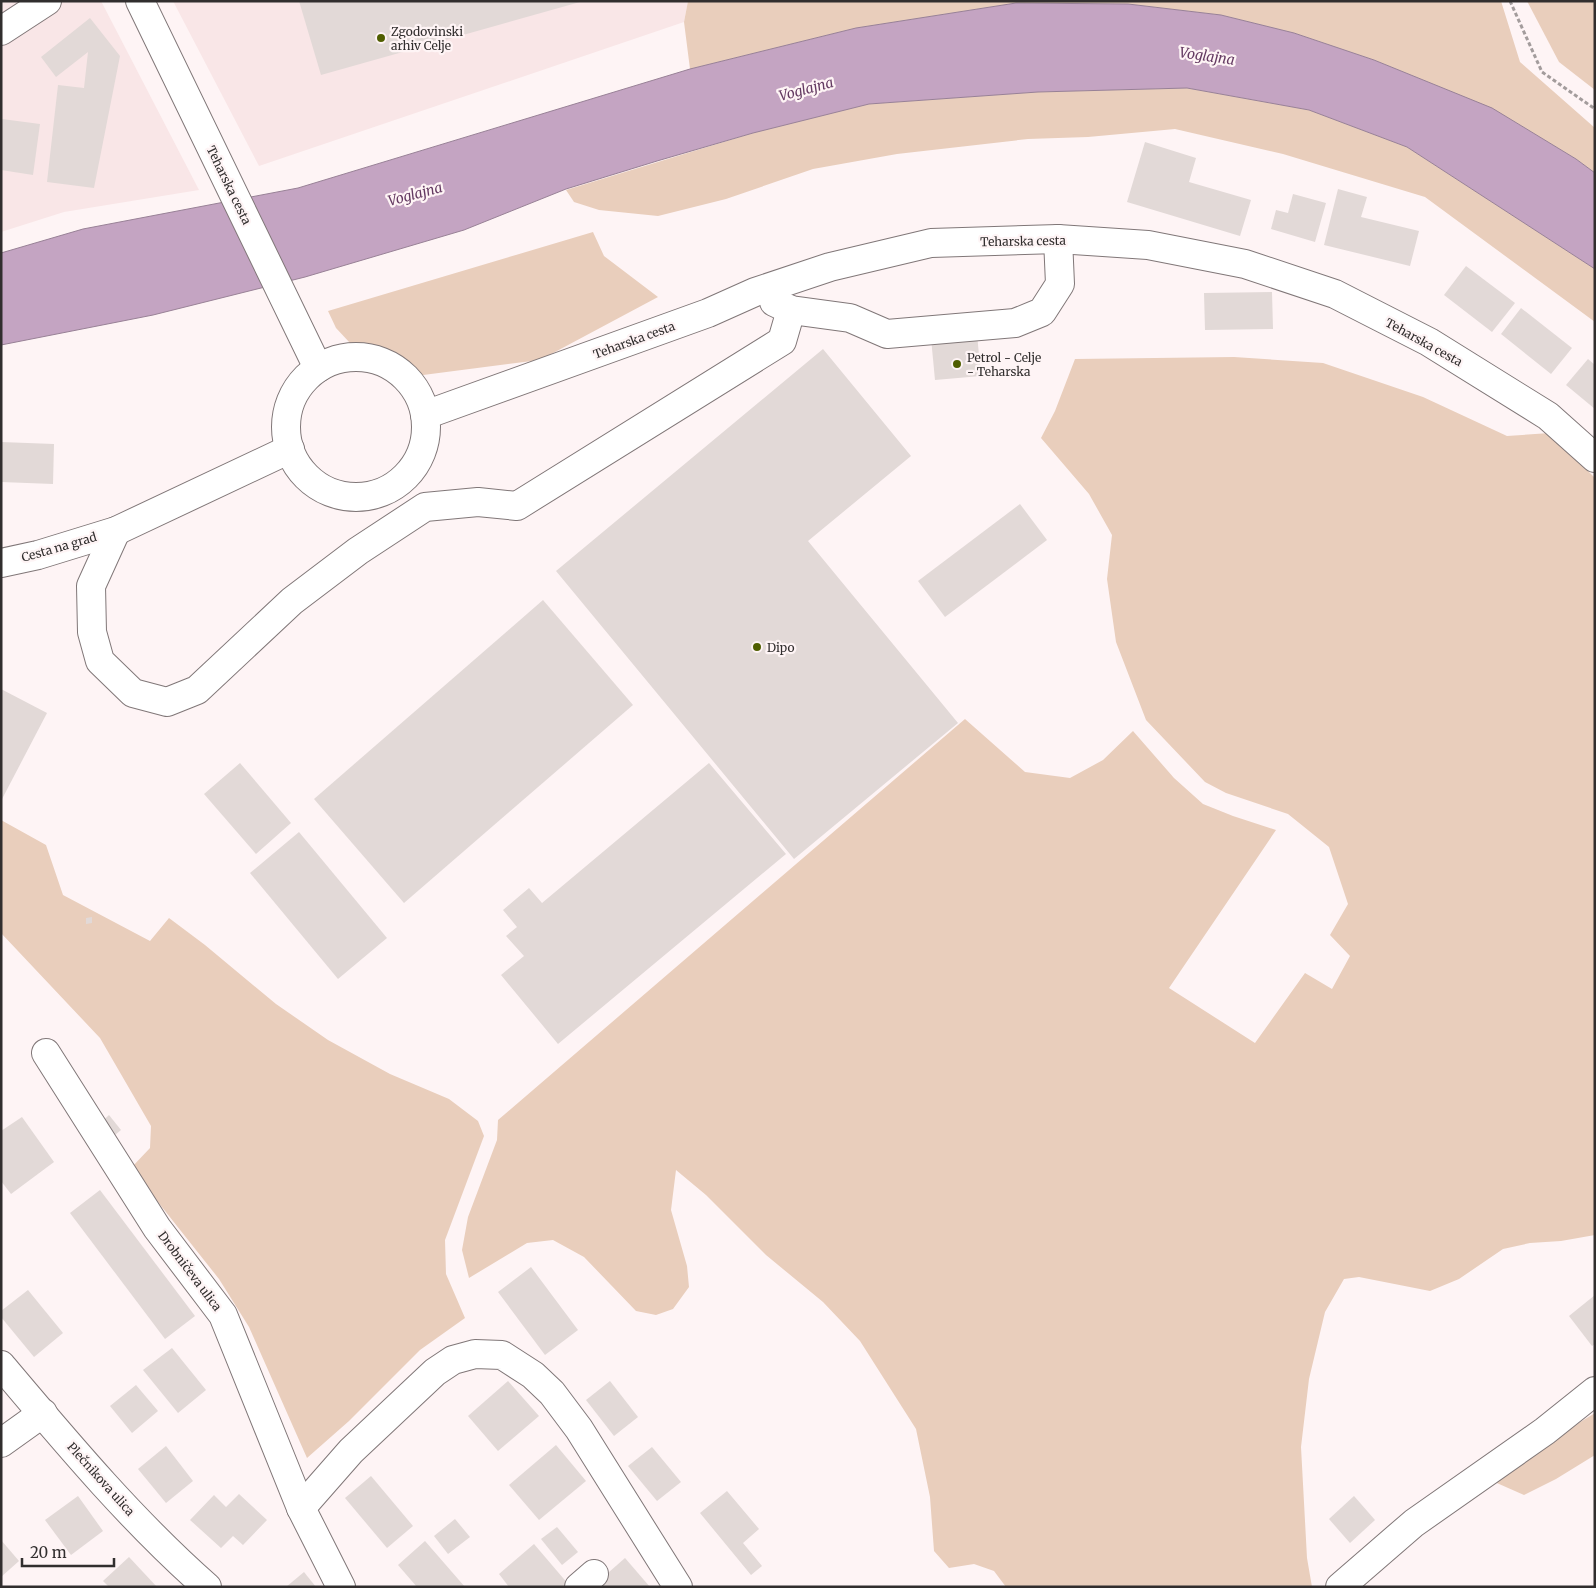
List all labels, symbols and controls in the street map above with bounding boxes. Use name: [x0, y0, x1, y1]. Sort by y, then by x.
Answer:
place label: Zgodovinski arhiv Celje: [391, 24, 463, 53]
marker: Zgodovinski arhiv Celje: [375, 32, 387, 44]
water label: Voglajna: [1178, 43, 1236, 69]
water label: Voglajna: [777, 73, 835, 105]
street label: Teharska cesta: [203, 143, 255, 227]
water label: Voglajna: [386, 178, 444, 210]
street label: Teharska cesta: [980, 233, 1067, 249]
street label: Teharska cesta: [1383, 315, 1466, 370]
street label: Teharska cesta: [591, 318, 677, 362]
place label: Petrol - Celje - Teharska: [967, 350, 1041, 379]
marker: Petrol - Celje - Teharska: [951, 358, 963, 370]
street label: Cesta na grad: [20, 529, 98, 565]
place label: Dipo: [767, 640, 794, 655]
marker: Dipo: [751, 641, 763, 653]
street label: Drobničeva ulica: [155, 1228, 225, 1314]
street label: Plečnikova ulica: [64, 1439, 138, 1519]
scale bar: [22, 1536, 115, 1568]
text: 20 m: [30, 1543, 67, 1562]

